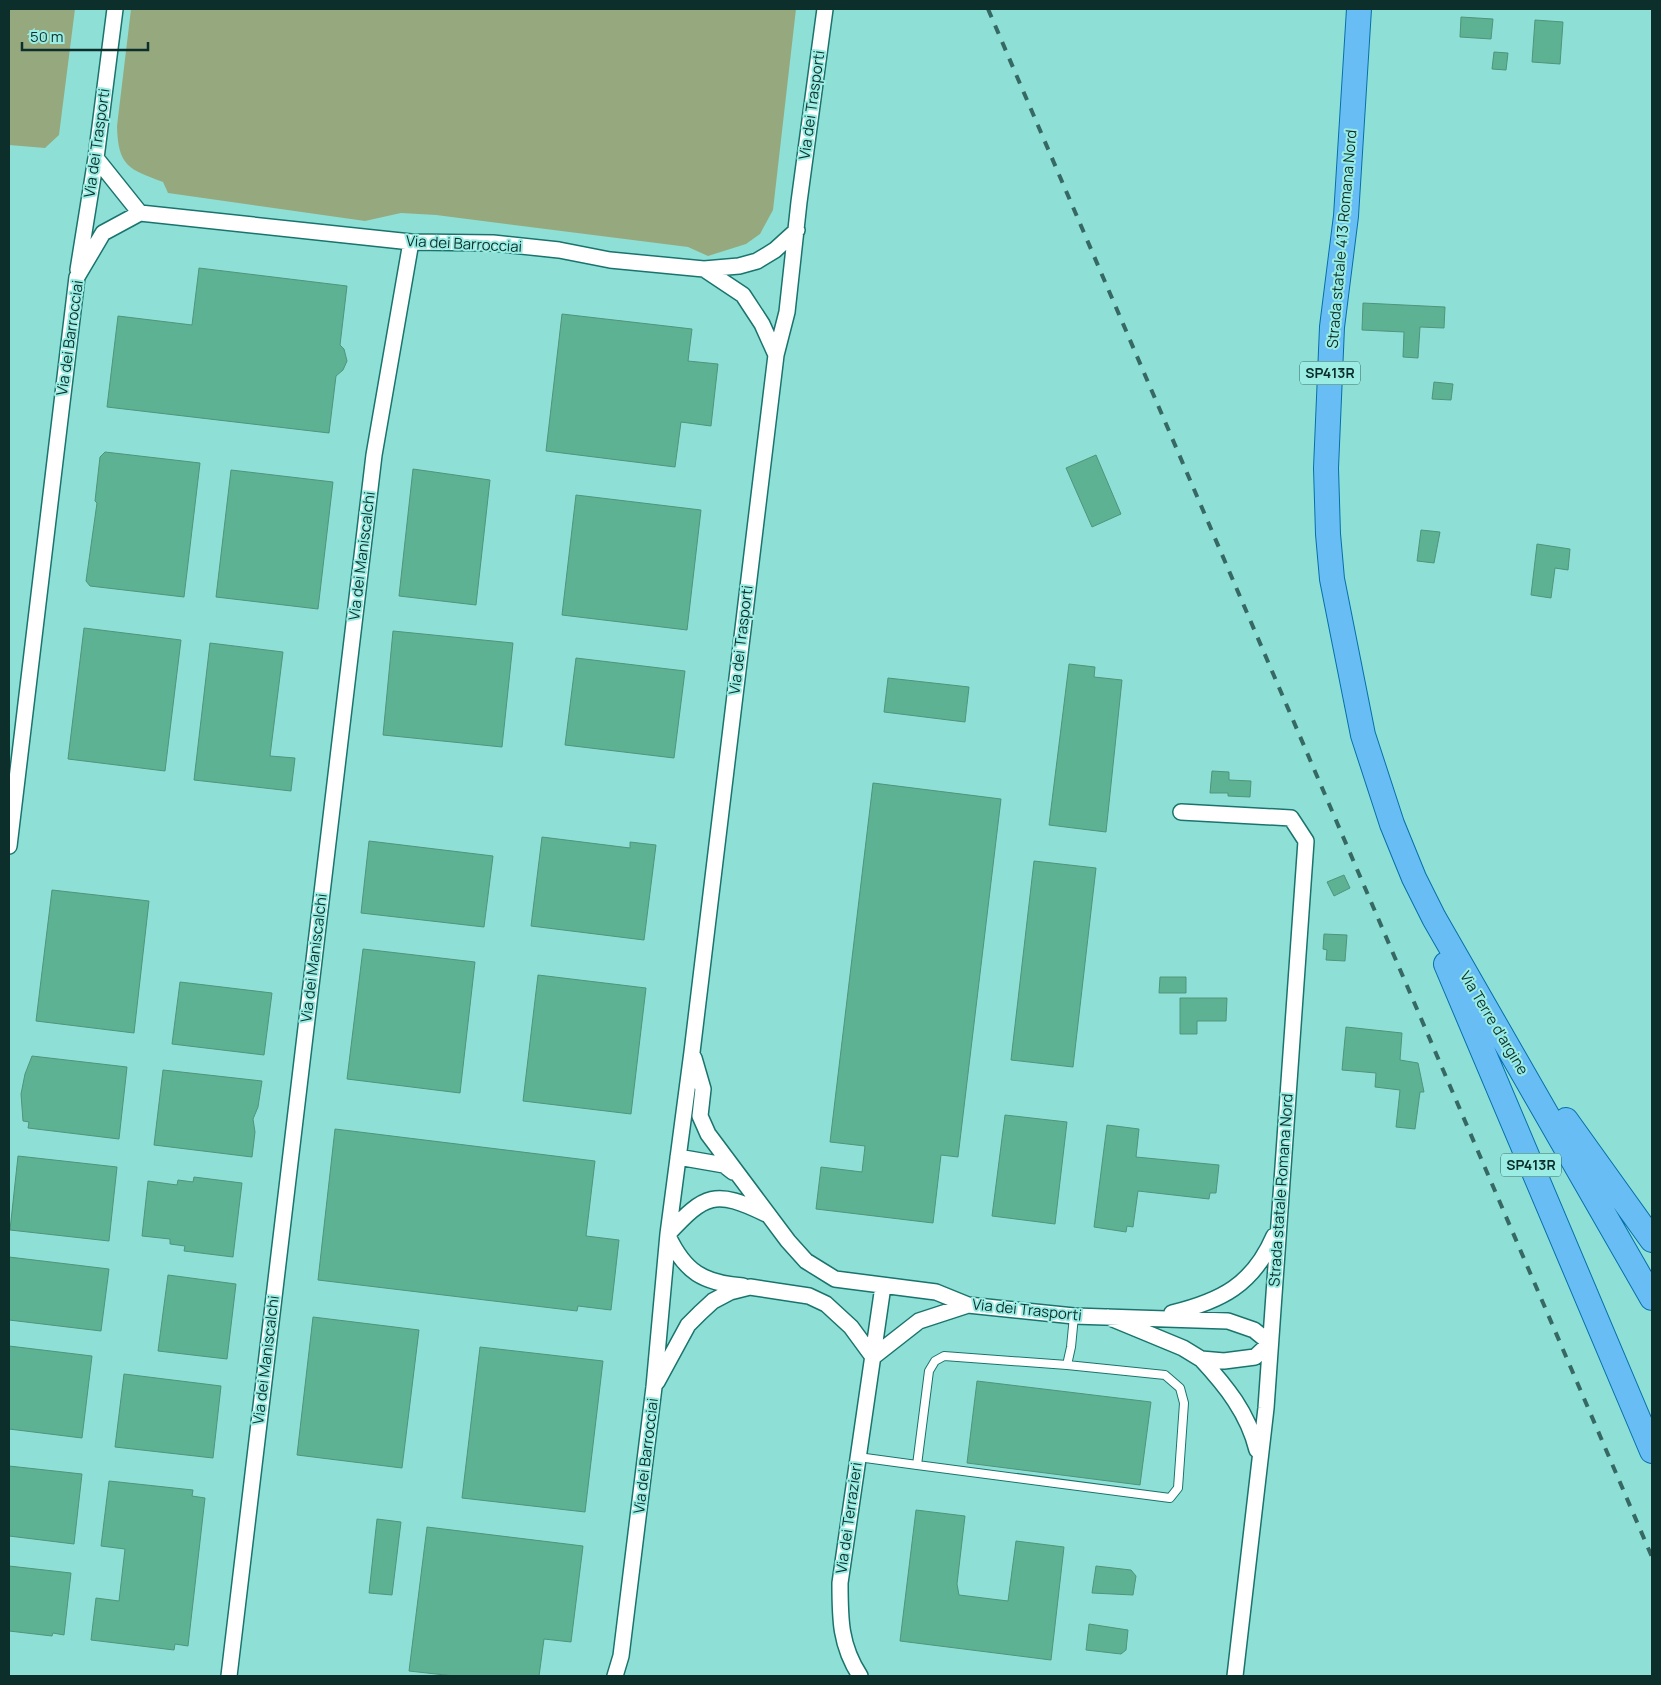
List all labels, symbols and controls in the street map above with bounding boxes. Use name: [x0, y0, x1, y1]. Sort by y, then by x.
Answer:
scale bar: [22, 20, 149, 52]
text: 50 m: [30, 26, 64, 47]
street label: Via dei Trasporti: [793, 49, 830, 161]
street label: Via dei Trasporti: [78, 87, 115, 199]
street label: Strada statale 413 Romana Nord: [1321, 129, 1362, 349]
street label: Via dei Barrocciai: [405, 230, 523, 257]
street label: Via dei Barrocciai: [51, 279, 88, 397]
road number: SP413R: [1300, 362, 1360, 384]
street label: Via dei Maniscalchi: [343, 490, 380, 622]
street label: Via dei Trasporti: [723, 584, 758, 696]
street label: Via dei Maniscalchi: [295, 892, 332, 1024]
street label: Via Terre d'argine: [1455, 967, 1534, 1079]
street label: Strada statale Romana Nord: [1263, 1093, 1298, 1287]
road number: SP413R: [1501, 1154, 1561, 1176]
street label: Via dei Trasporti: [971, 1293, 1083, 1326]
street label: Via dei Maniscalchi: [247, 1294, 284, 1426]
street label: Via dei Barrocciai: [628, 1397, 663, 1515]
street label: Via dei Terrazieri: [830, 1461, 867, 1575]

